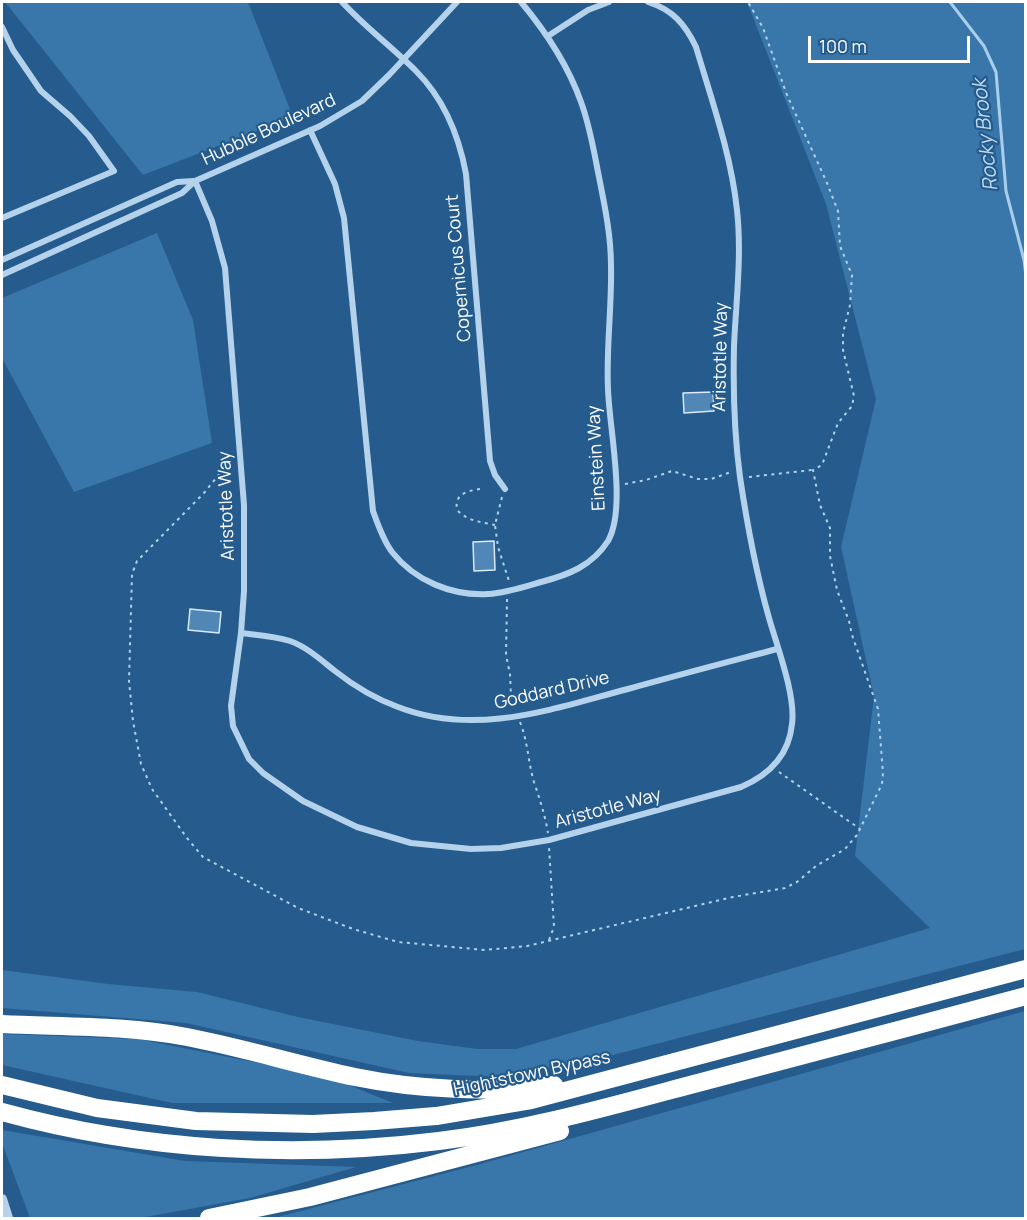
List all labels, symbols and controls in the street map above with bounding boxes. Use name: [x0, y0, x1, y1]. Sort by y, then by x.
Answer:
scale bar: [811, 24, 973, 62]
text: 100 m: [819, 34, 867, 58]
water label: Rocky Brook: [968, 78, 1004, 192]
street label: Hubble Boulevard: [199, 90, 339, 170]
street label: Copernicus Court: [442, 193, 476, 343]
street label: Aristotle Way: [709, 302, 733, 412]
street label: Einstein Way: [583, 405, 611, 511]
street label: Aristotle Way: [214, 451, 240, 561]
street label: Goddard Drive: [492, 667, 612, 715]
street label: Aristotle Way: [552, 784, 664, 834]
street label: Hightstown Bypass: [452, 1047, 612, 1101]

